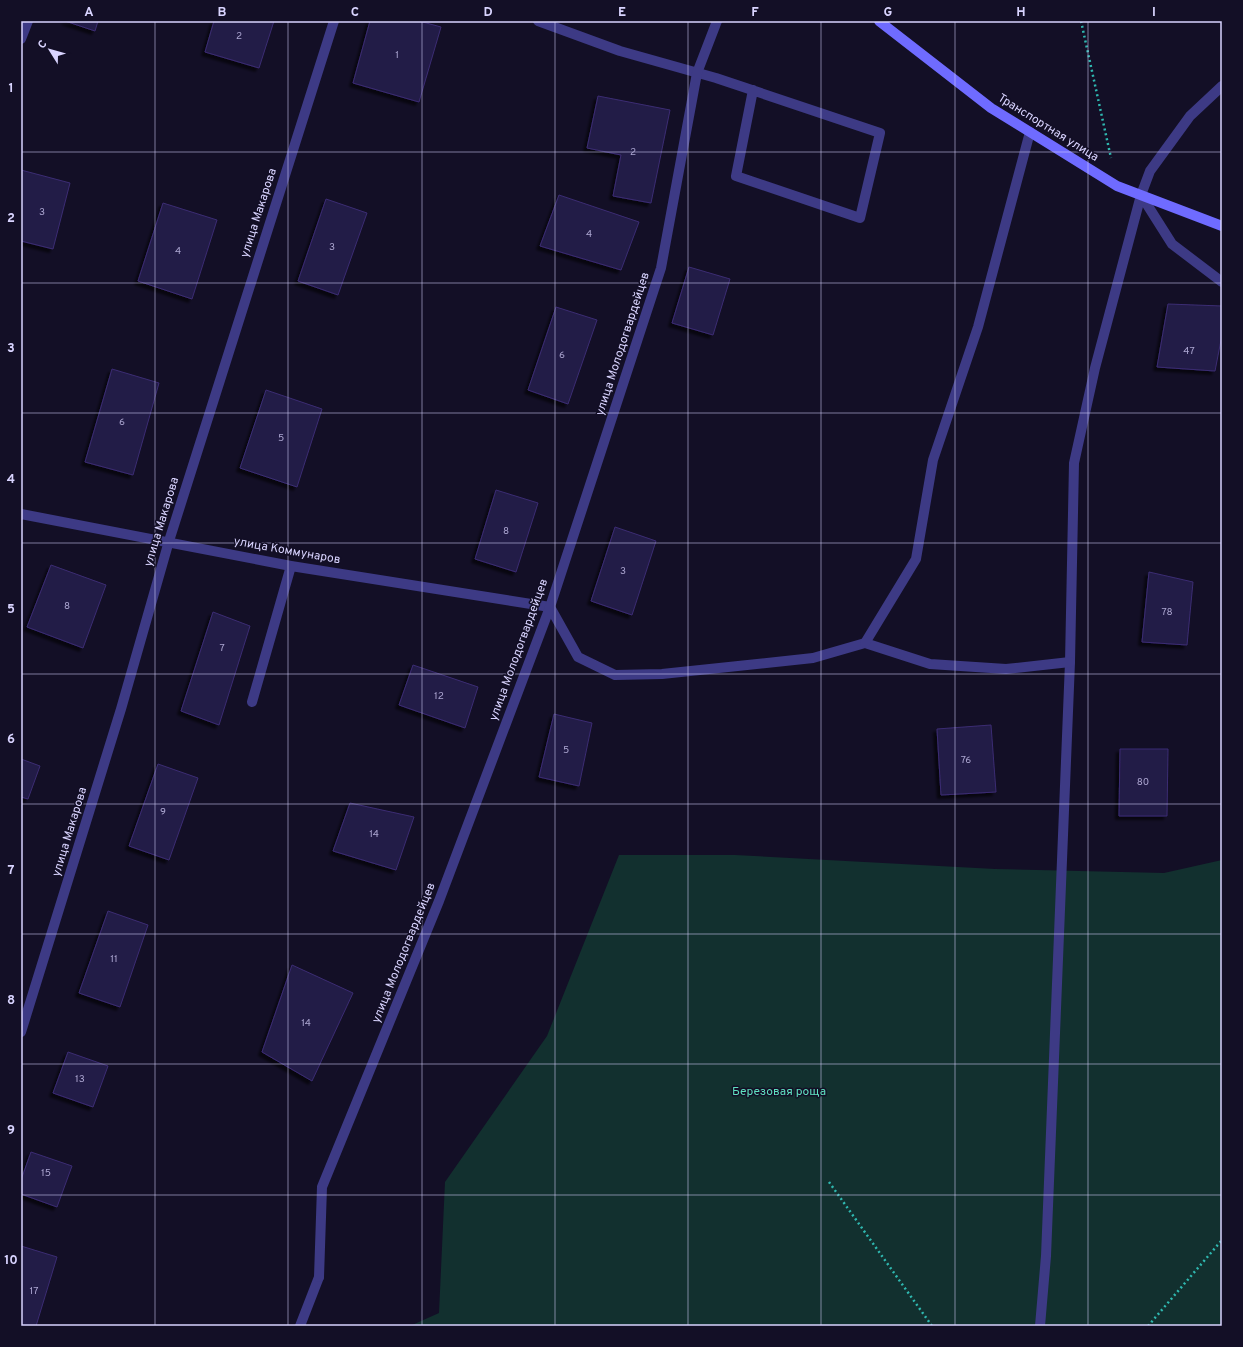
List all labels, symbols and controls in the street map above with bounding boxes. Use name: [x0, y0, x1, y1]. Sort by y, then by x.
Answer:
text: A: [84, 5, 94, 21]
text: B: [218, 5, 227, 21]
text: C: [351, 5, 359, 21]
text: D: [483, 5, 493, 21]
text: E: [618, 5, 626, 21]
text: F: [751, 5, 759, 21]
text: G: [884, 5, 893, 21]
text: H: [1016, 5, 1026, 21]
text: I: [1152, 5, 1156, 21]
north arrow: [30, 30, 70, 70]
house number: 2: [236, 30, 242, 43]
text: С: [35, 38, 51, 52]
house number: 1: [395, 49, 399, 62]
text: 1: [8, 81, 14, 97]
street label: Транспортная улица: [994, 90, 1102, 166]
house number: 2: [630, 146, 636, 159]
street label: улица Макарова: [237, 166, 281, 260]
house number: 3: [39, 206, 45, 219]
text: 2: [7, 211, 15, 227]
house number: 4: [586, 228, 592, 241]
house number: 3: [329, 241, 335, 254]
house number: 4: [175, 245, 181, 258]
street label: улица Молодогвардейцев: [592, 270, 654, 418]
text: 3: [7, 341, 15, 357]
house number: 47: [1183, 345, 1195, 358]
house number: 6: [559, 349, 565, 362]
house number: 6: [119, 416, 125, 429]
house number: 5: [278, 432, 284, 445]
text: 4: [7, 472, 15, 488]
street label: улица Макарова: [141, 475, 183, 569]
house number: 8: [503, 525, 509, 538]
street label: улица Коммунаров: [232, 534, 342, 568]
house number: 3: [620, 565, 626, 578]
street label: улица Молодогвардейцев: [486, 577, 552, 723]
house number: 8: [64, 600, 70, 613]
text: 5: [7, 602, 15, 618]
house number: 78: [1161, 606, 1173, 619]
house number: 7: [219, 642, 225, 655]
house number: 12: [434, 690, 444, 703]
text: 6: [7, 732, 15, 748]
house number: 5: [563, 744, 569, 757]
house number: 76: [961, 754, 971, 767]
house number: 80: [1137, 776, 1149, 789]
street label: улица Макарова: [49, 785, 91, 879]
house number: 9: [160, 806, 166, 819]
house number: 14: [369, 828, 379, 841]
text: 7: [8, 863, 15, 879]
street label: улица Молодогвардейцев: [368, 880, 440, 1026]
house number: 11: [110, 953, 118, 966]
text: 8: [7, 993, 15, 1009]
house number: 14: [301, 1017, 311, 1030]
house number: 13: [75, 1073, 85, 1086]
park label: Березовая роща: [732, 1084, 826, 1100]
text: 9: [7, 1123, 15, 1139]
house number: 15: [41, 1167, 51, 1180]
text: 10: [4, 1253, 18, 1269]
house number: 17: [30, 1285, 38, 1298]

